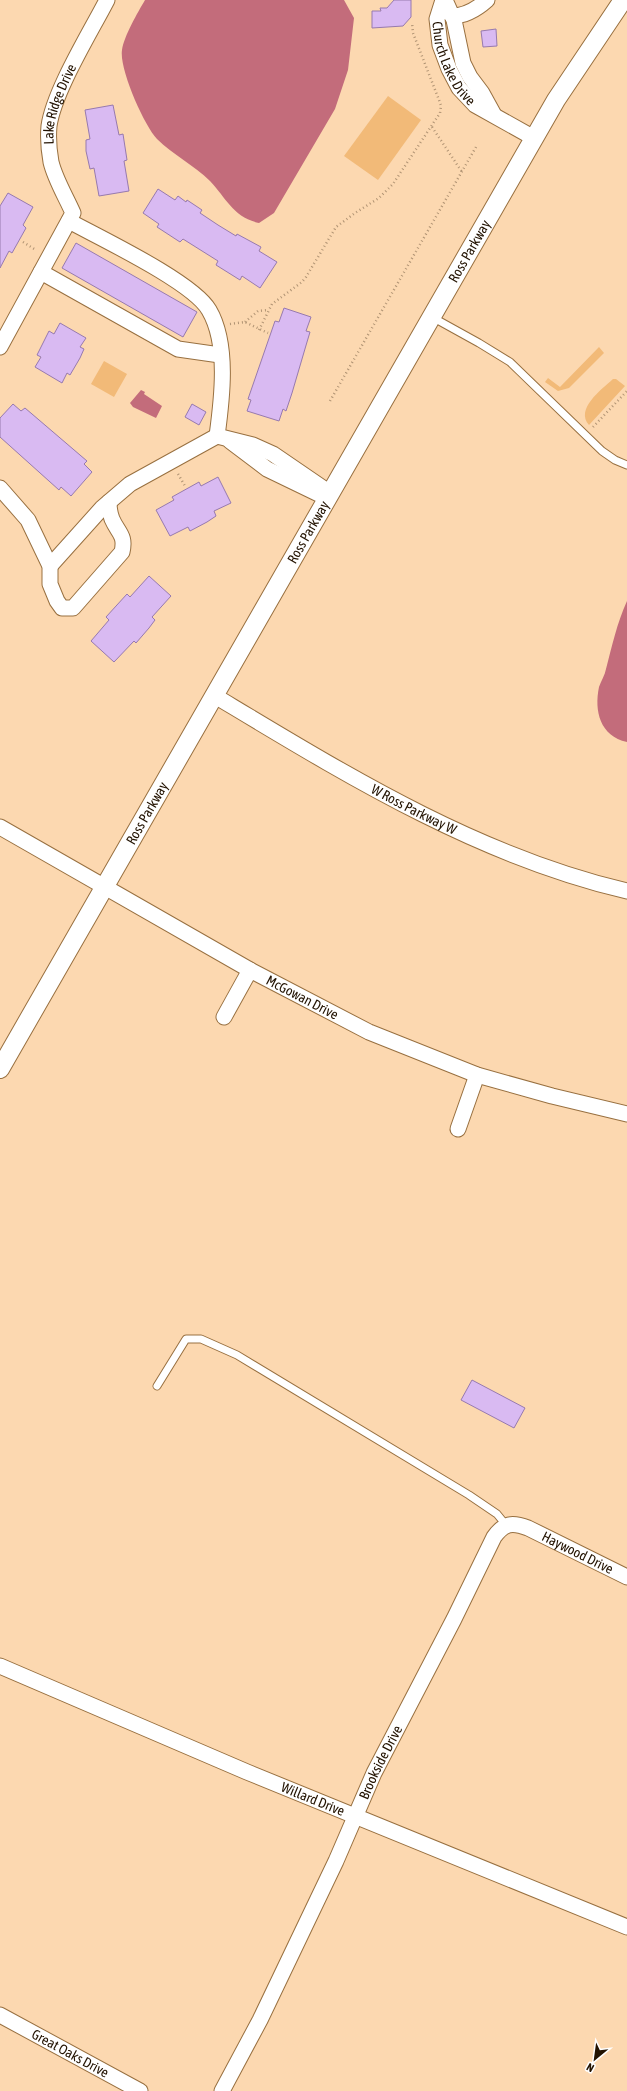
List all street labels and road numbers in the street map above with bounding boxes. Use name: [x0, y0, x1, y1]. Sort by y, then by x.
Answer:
street label: Church Lake Drive: [429, 21, 479, 108]
street label: Lake Ridge Drive: [41, 61, 79, 145]
street label: Ross Parkway: [445, 217, 494, 285]
street label: Ross Parkway: [284, 498, 332, 566]
street label: Ross Parkway: [123, 779, 171, 847]
street label: W Ross Parkway W: [369, 781, 460, 838]
street label: McGowan Drive: [264, 972, 341, 1023]
street label: Haywood Drive: [539, 1528, 616, 1577]
street label: Brookside Drive: [356, 1723, 405, 1802]
street label: Willard Drive: [279, 1779, 347, 1819]
street label: Great Oaks Drive: [29, 2026, 112, 2081]

